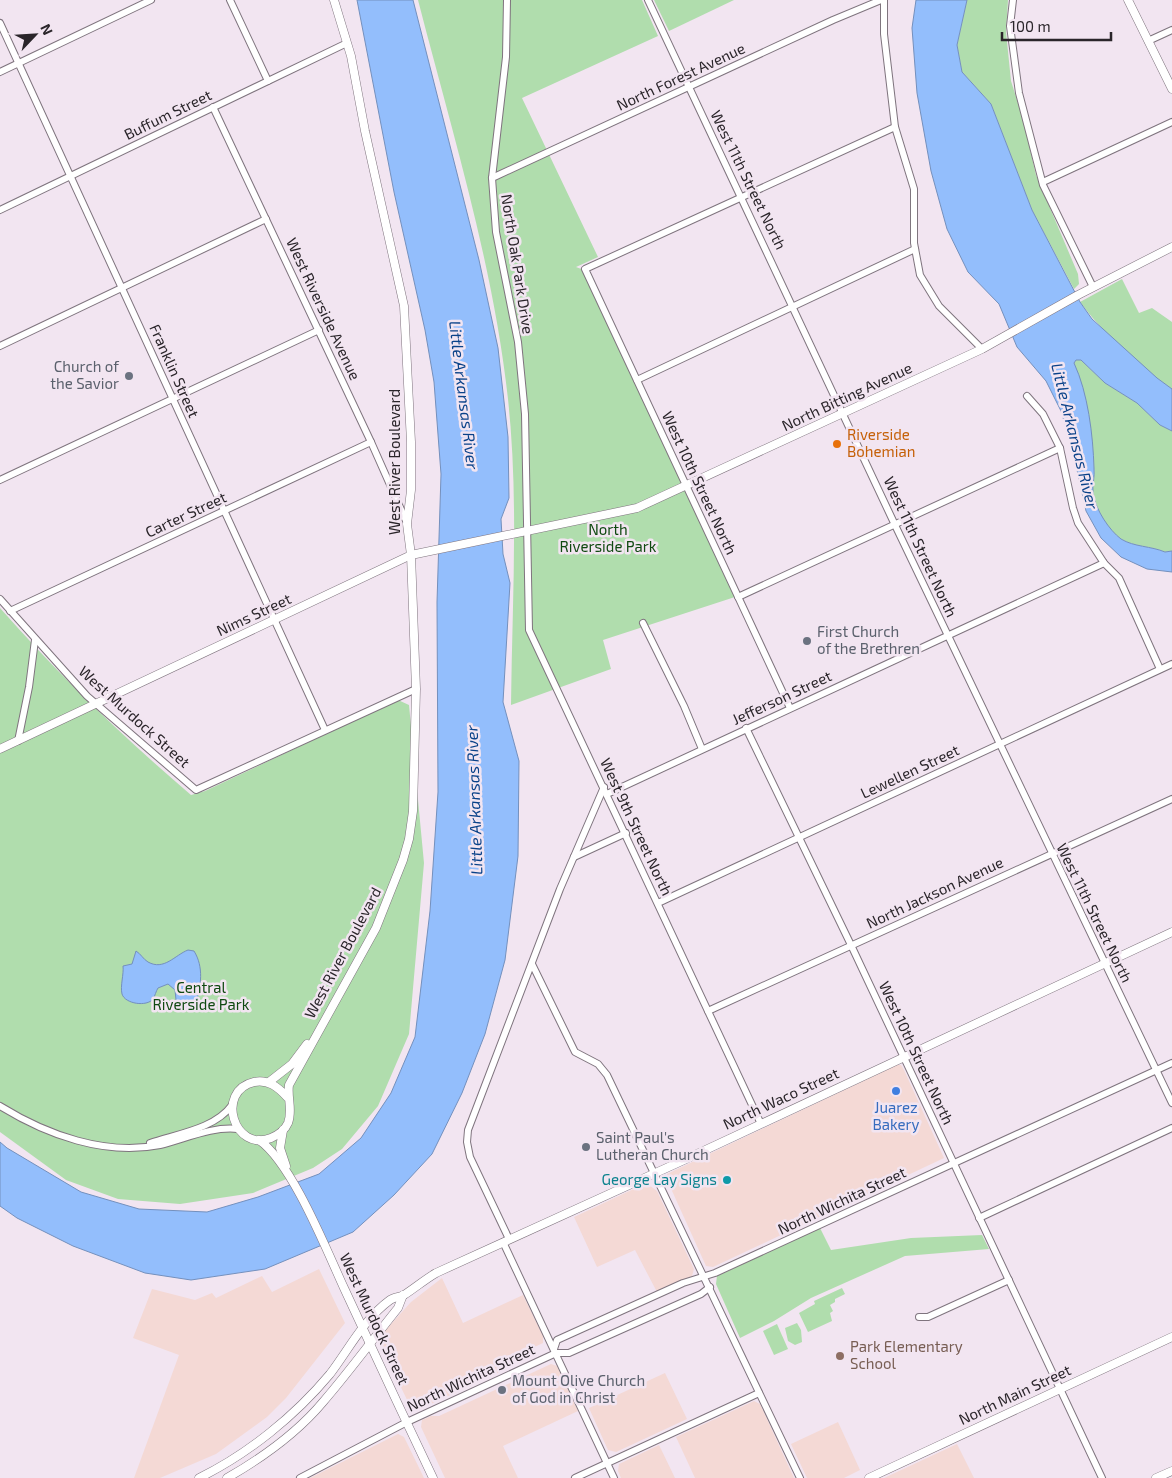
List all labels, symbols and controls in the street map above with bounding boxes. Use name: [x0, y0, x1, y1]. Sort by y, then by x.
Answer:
north arrow: [10, 10, 60, 60]
scale bar: [1002, 10, 1111, 42]
text: 100 m: [1010, 17, 1051, 35]
text: N: [37, 21, 57, 37]
street label: North Forest Avenue: [613, 38, 748, 114]
street label: Buffum Street: [121, 85, 215, 143]
street label: West 11th Street North: [707, 107, 791, 252]
street label: North Oak Park Drive: [498, 193, 538, 335]
street label: West Riverside Avenue: [283, 235, 365, 383]
water label: Little Arkansas River: [446, 319, 483, 471]
street label: Franklin Street: [146, 321, 204, 420]
place label: Church of the Savior: [50, 357, 119, 392]
street label: North Bitting Avenue: [779, 358, 914, 434]
water label: Little Arkansas River: [1048, 361, 1103, 511]
marker: Church of the Savior: [123, 370, 135, 382]
street label: West River Boulevard: [385, 389, 403, 535]
street label: West 10th Street North: [659, 408, 741, 557]
place label: Riverside Bohemian: [847, 425, 915, 460]
marker: Riverside Bohemian: [831, 438, 843, 450]
street label: West 11th Street North: [880, 473, 961, 620]
street label: Carter Street: [142, 487, 229, 541]
park label: North Riverside Park: [560, 520, 657, 555]
street label: Nims Street: [213, 589, 294, 639]
place label: First Church of the Brethren: [817, 622, 920, 657]
marker: First Church of the Brethren: [801, 635, 813, 647]
street label: West Murdock Street: [75, 662, 194, 771]
street label: Jefferson Street: [729, 666, 834, 728]
water label: Little Arkansas River: [461, 724, 486, 875]
street label: Lewellen Street: [857, 740, 962, 802]
street label: West 9th Street North: [597, 755, 677, 898]
street label: West 11th Street North: [1053, 840, 1137, 985]
street label: North Jackson Avenue: [863, 852, 1006, 932]
street label: West River Boulevard: [300, 884, 384, 1021]
park label: Central Riverside Park: [153, 978, 250, 1013]
street label: West 10th Street North: [876, 978, 958, 1127]
street label: North Waco Street: [720, 1063, 842, 1133]
marker: Juarez Bakery: [890, 1085, 902, 1097]
place label: Juarez Bakery: [873, 1098, 920, 1133]
place label: Saint Paul's Lutheran Church: [596, 1128, 709, 1163]
marker: Saint Paul's Lutheran Church: [580, 1141, 592, 1153]
street label: North Wichita Street: [775, 1162, 909, 1238]
place label: George Lay Signs: [602, 1170, 717, 1188]
marker: George Lay Signs: [721, 1174, 733, 1186]
street label: West Murdock Street: [336, 1250, 413, 1388]
place label: Park Elementary School: [850, 1337, 963, 1372]
street label: North Wichita Street: [404, 1339, 538, 1415]
marker: Park Elementary School: [834, 1350, 846, 1362]
street label: North Main Street: [956, 1360, 1074, 1428]
place label: Mount Olive Church of God in Christ: [512, 1371, 645, 1406]
marker: Mount Olive Church of God in Christ: [496, 1384, 508, 1396]

